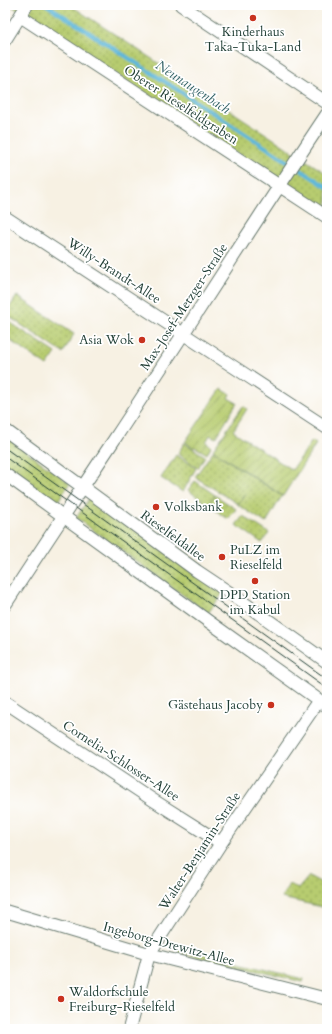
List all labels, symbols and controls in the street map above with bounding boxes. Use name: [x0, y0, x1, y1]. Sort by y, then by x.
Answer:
marker: Kinderhaus Taka-Tuka-Land: [248, 13, 258, 23]
place label: Kinderhaus Taka-Tuka-Land: [205, 23, 301, 56]
water label: Neunaugenbach: [152, 56, 234, 118]
street label: Oberer Rieselfeldgraben: [120, 61, 242, 149]
street label: Willy-Brandt-Allee: [63, 233, 164, 308]
street label: Max-Josef-Metzger-Straße: [136, 240, 232, 374]
place label: Asia Wok: [79, 331, 134, 349]
marker: Asia Wok: [137, 335, 147, 345]
place label: Volksbank: [164, 498, 222, 516]
marker: Volksbank: [151, 502, 161, 512]
street label: Rieselfeldallee: [137, 506, 209, 566]
place label: PuLZ im Rieselfeld: [230, 541, 282, 574]
marker: PuLZ im Rieselfeld: [217, 552, 227, 562]
marker: DPD Station im Kabul: [250, 576, 260, 586]
place label: DPD Station im Kabul: [220, 586, 291, 619]
place label: Gästehaus Jacoby: [168, 696, 263, 714]
marker: Gästehaus Jacoby: [266, 700, 276, 710]
street label: Cornelia-Schlosser-Allee: [59, 716, 183, 806]
street label: Walter-Benjamin-Straße: [154, 788, 245, 914]
street label: Ingeborg-Drewitz-Allee: [101, 918, 237, 970]
place label: Waldorfschule Freiburg-Rieselfeld: [68, 983, 175, 1016]
marker: Waldorfschule Freiburg-Rieselfeld: [56, 994, 66, 1004]

